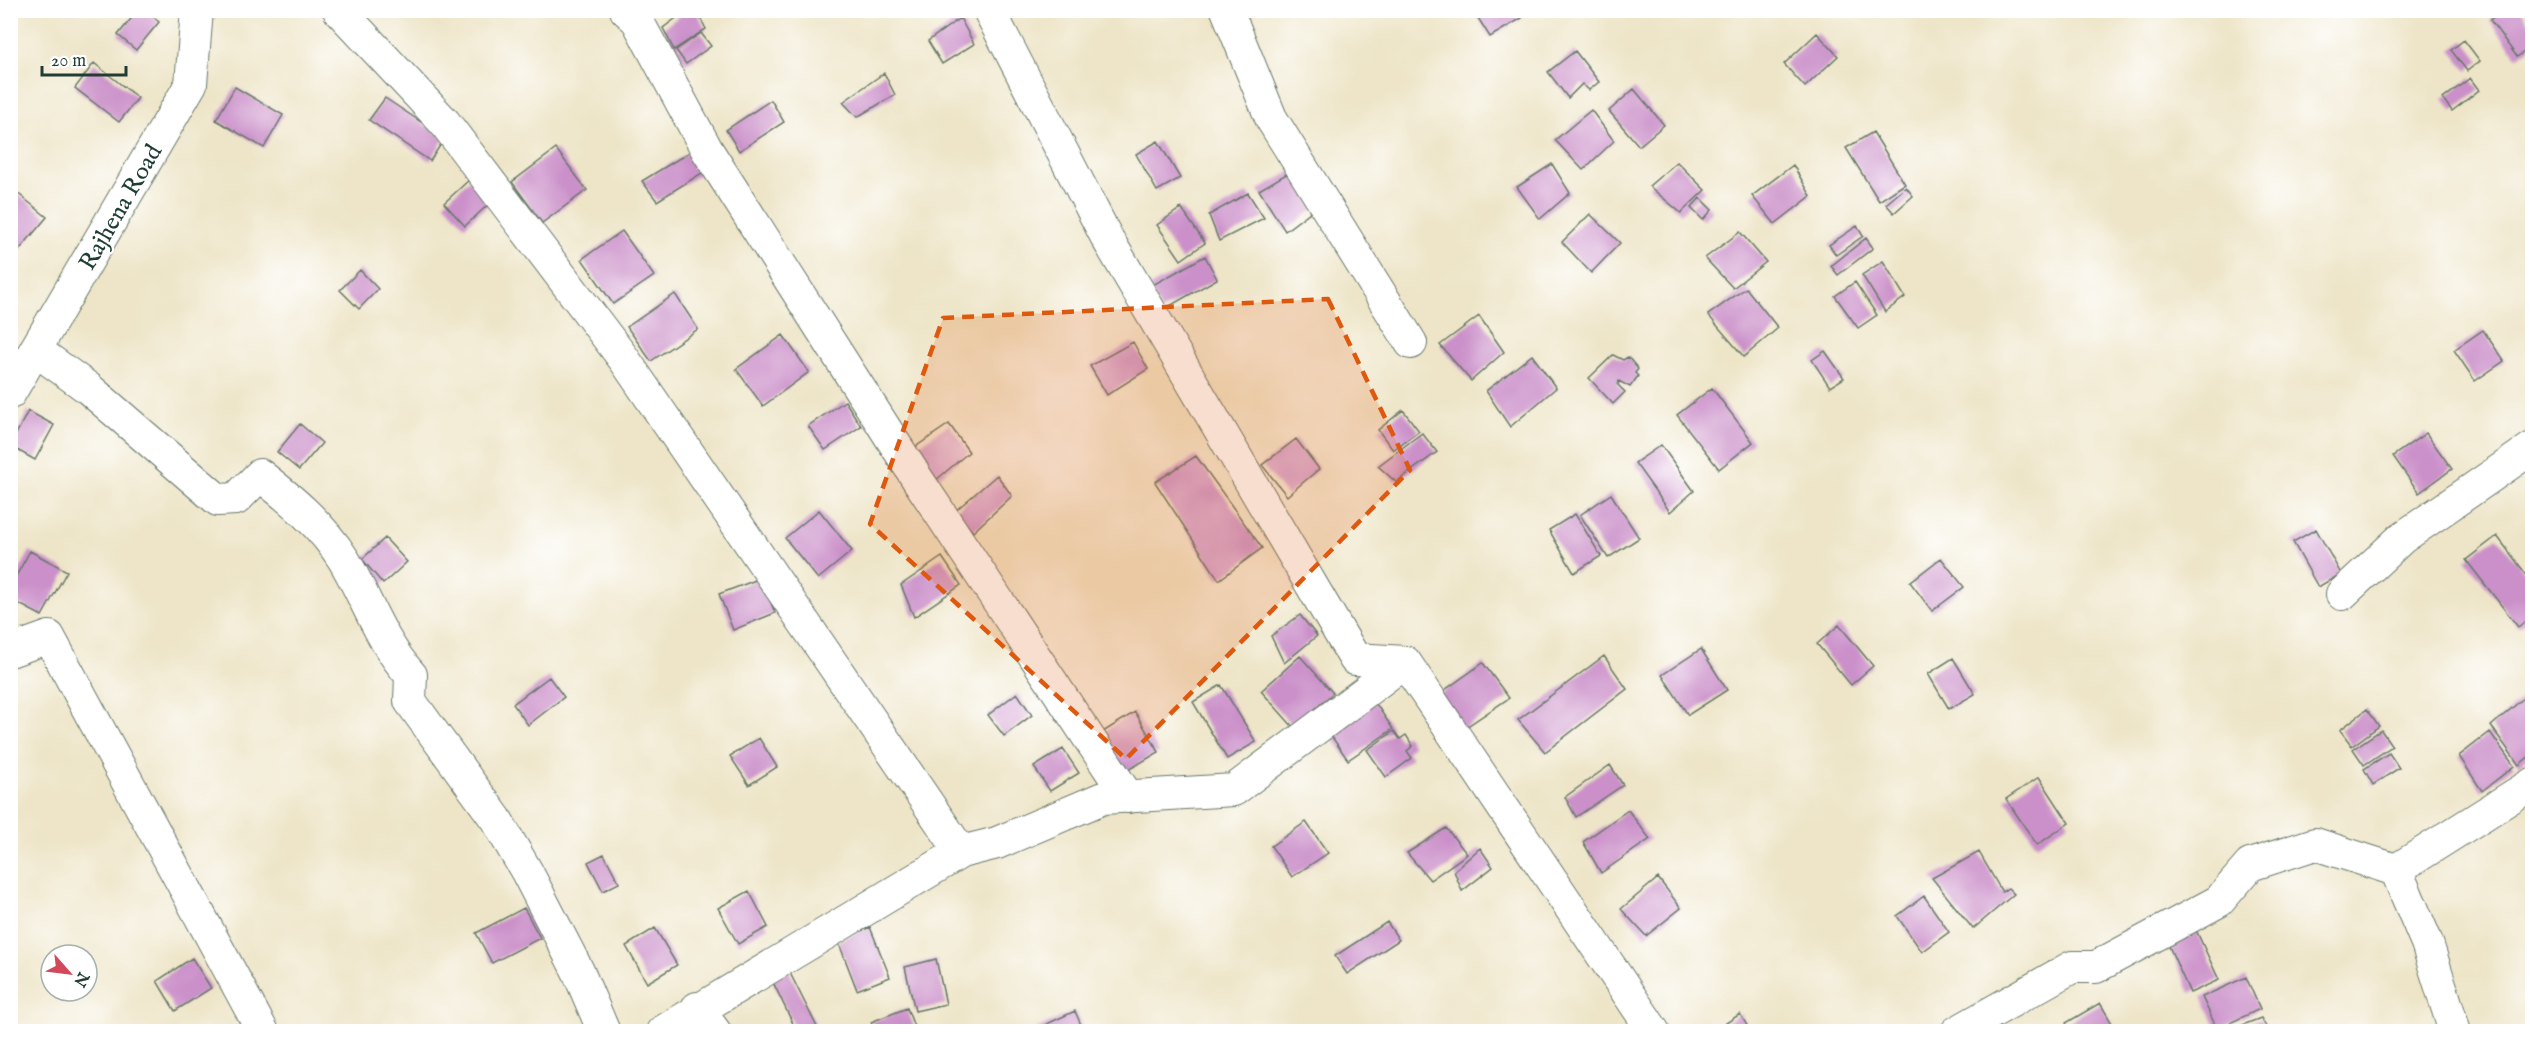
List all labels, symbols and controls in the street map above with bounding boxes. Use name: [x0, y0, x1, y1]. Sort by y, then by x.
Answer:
scale bar: [42, 39, 126, 77]
text: 20 m: [51, 50, 86, 73]
street label: Rajhena Road: [73, 139, 170, 276]
north arrow: [39, 943, 99, 1003]
text: N: [68, 967, 93, 990]

